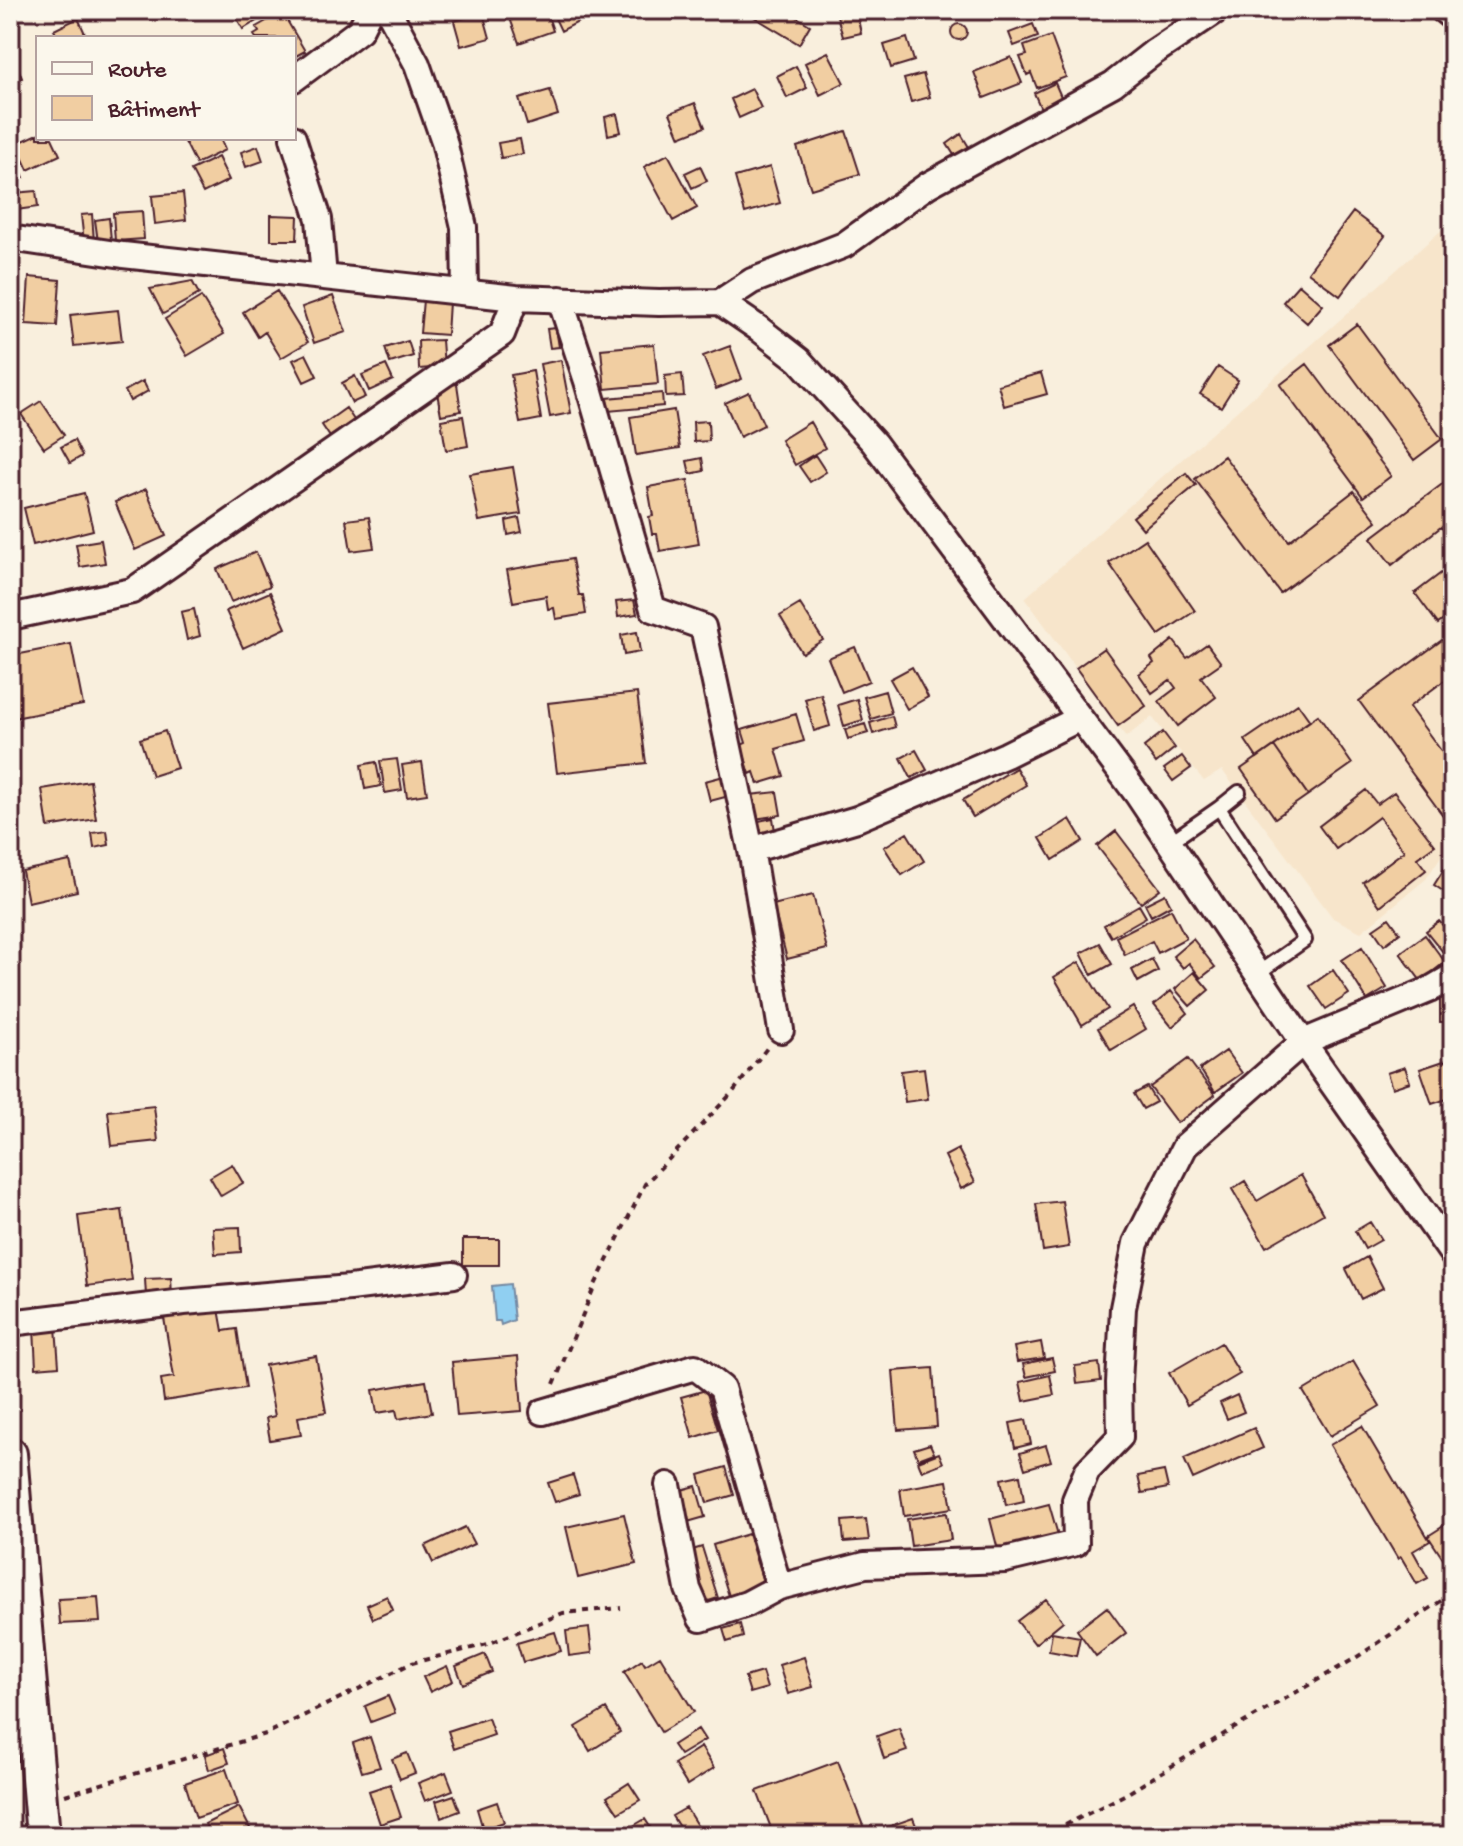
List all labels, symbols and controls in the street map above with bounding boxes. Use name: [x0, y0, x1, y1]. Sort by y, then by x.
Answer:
legend: [36, 36, 296, 140]
text: Route: [108, 57, 167, 86]
text: Bâtiment: [107, 97, 201, 126]

